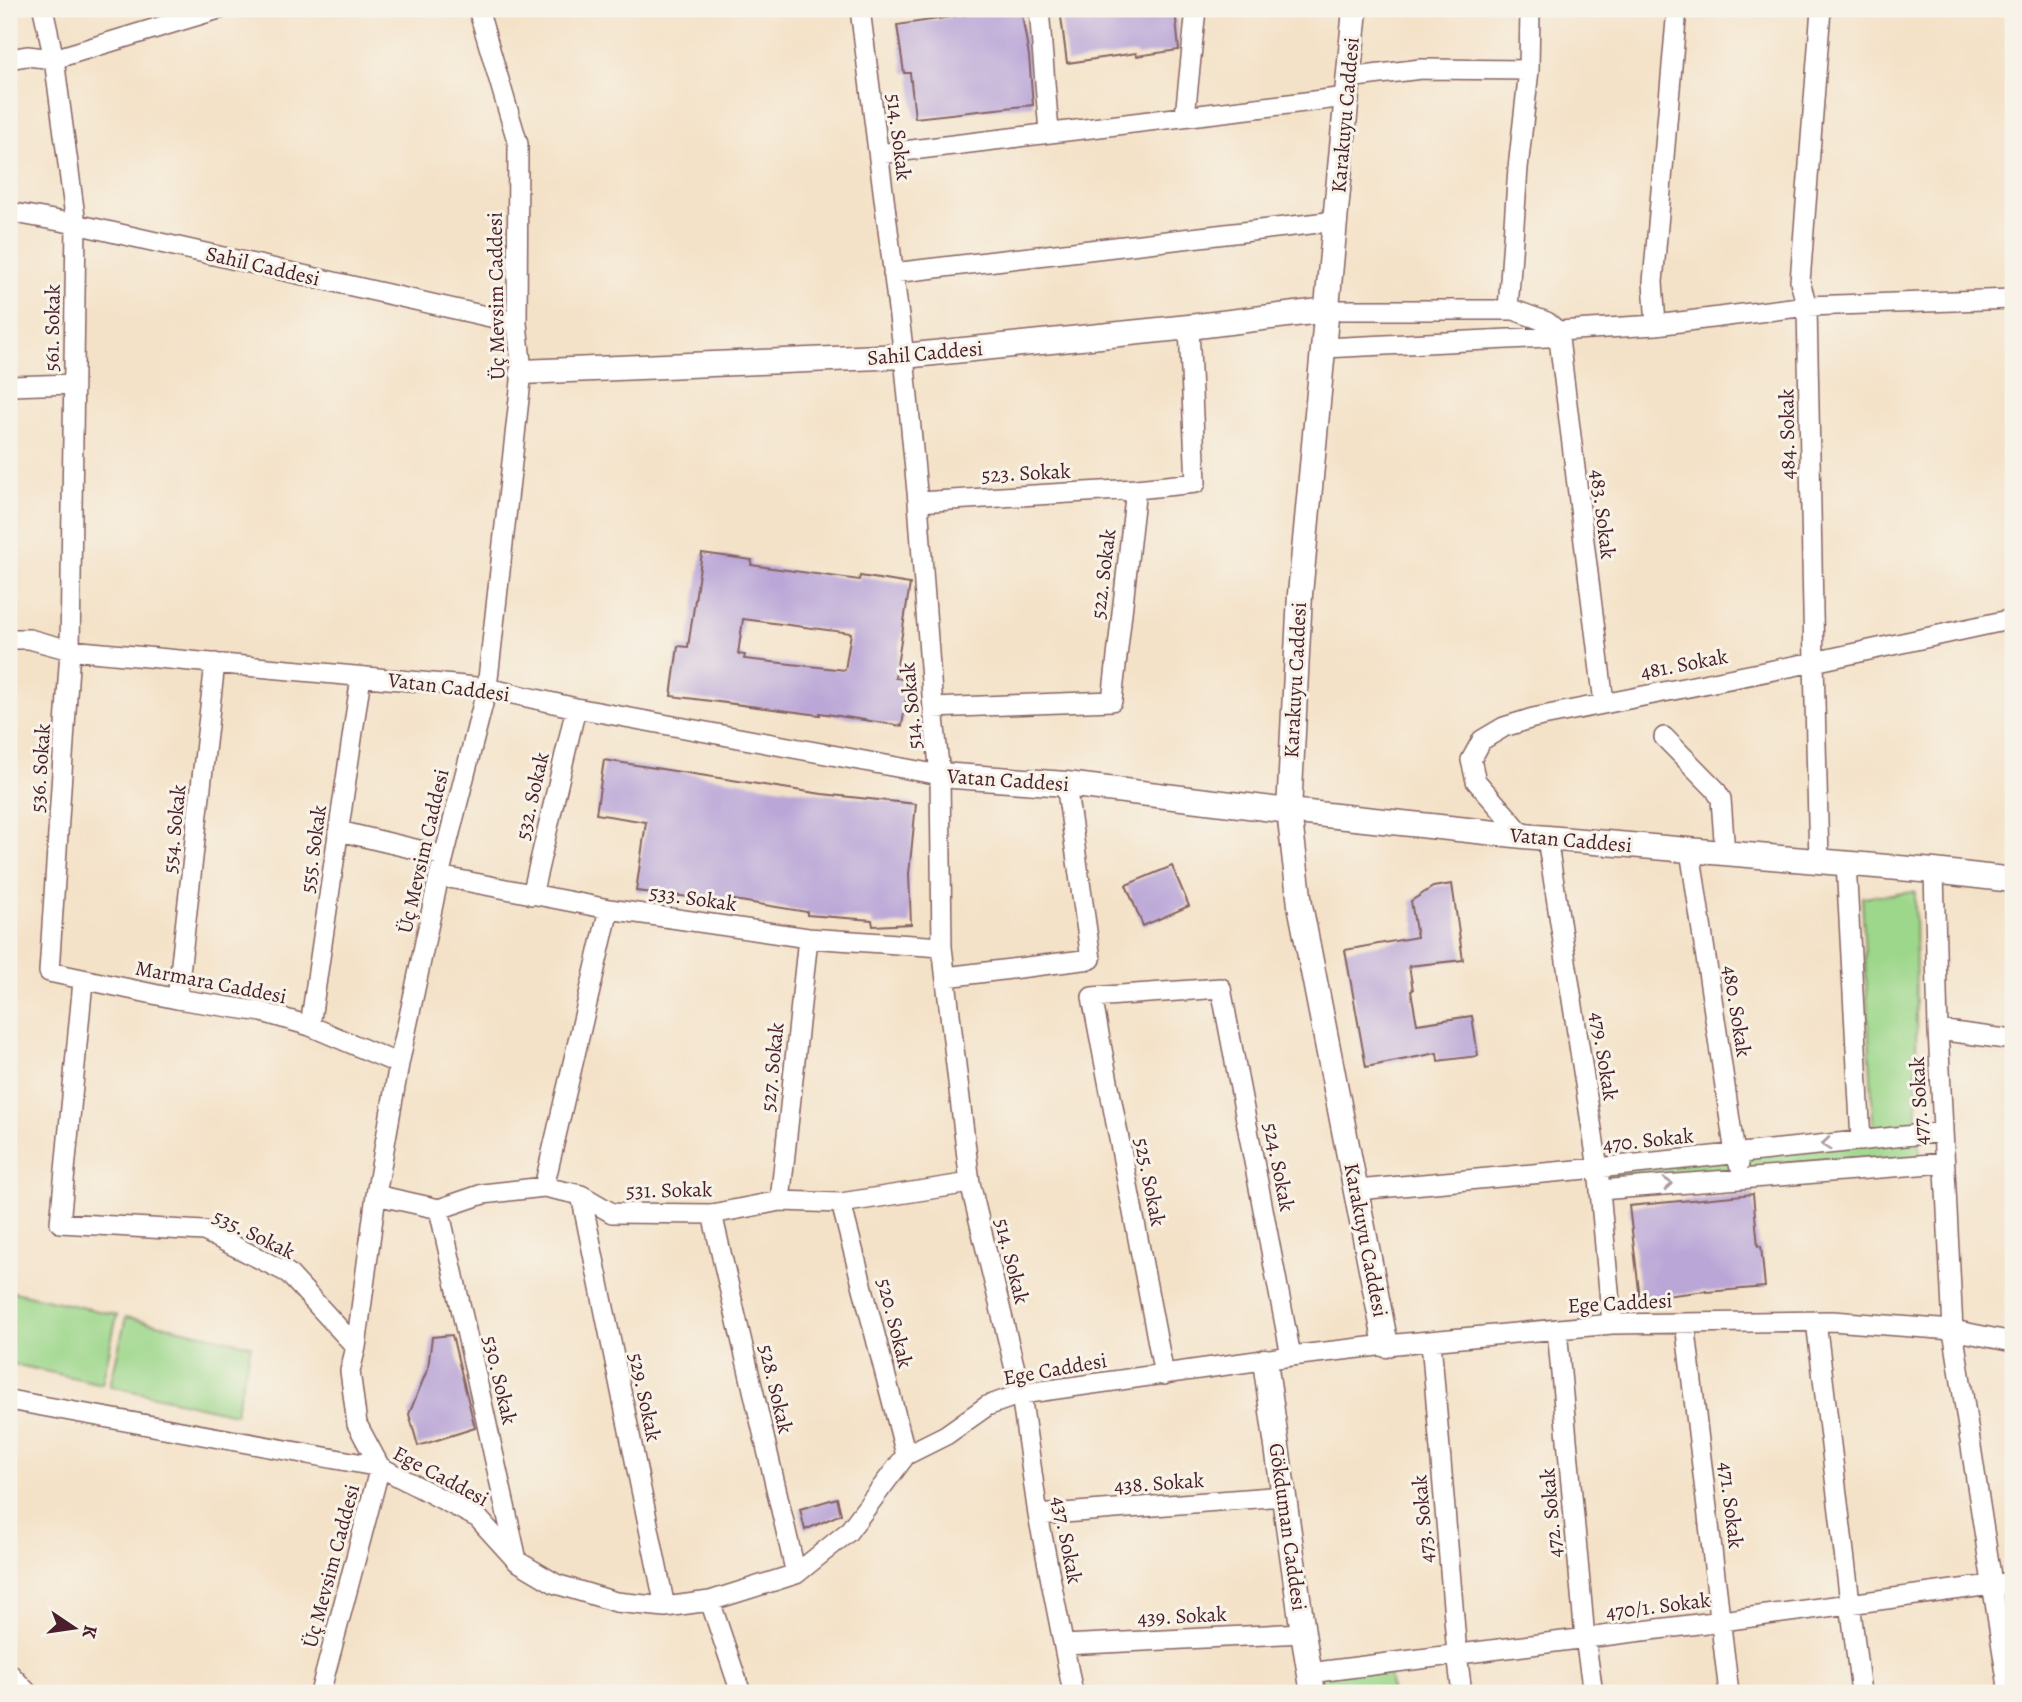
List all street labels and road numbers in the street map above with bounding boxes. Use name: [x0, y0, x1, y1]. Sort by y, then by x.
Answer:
street label: Karakuyu Caddesi: [1324, 36, 1366, 194]
street label: 514. Sokak: [880, 92, 918, 183]
street label: Üç Mevsim Caddesi: [481, 212, 511, 380]
street label: Sahil Caddesi: [203, 239, 323, 293]
street label: 561. Sokak: [37, 283, 67, 372]
street label: Sahil Caddesi: [866, 334, 984, 372]
street label: 484. Sokak: [1772, 388, 1802, 480]
street label: 523. Sokak: [981, 457, 1072, 489]
street label: 483. Sokak: [1584, 468, 1622, 561]
street label: 522. Sokak: [1084, 527, 1122, 621]
street label: Karakuyu Caddesi: [1277, 601, 1313, 759]
street label: 481. Sokak: [1638, 642, 1731, 686]
street label: 514. Sokak: [893, 661, 929, 751]
street label: Vatan Caddesi: [385, 666, 512, 708]
street label: 536. Sokak: [23, 722, 57, 813]
street label: 532. Sokak: [508, 749, 556, 843]
street label: Vatan Caddesi: [945, 762, 1070, 798]
street label: Üç Mevsim Caddesi: [390, 766, 456, 936]
street label: 554. Sokak: [155, 783, 193, 875]
street label: 555. Sokak: [293, 803, 333, 895]
street label: Vatan Caddesi: [1508, 821, 1633, 859]
street label: 533. Sokak: [647, 878, 739, 918]
street label: Marmara Caddesi: [133, 954, 289, 1010]
street label: 480. Sokak: [1716, 963, 1758, 1059]
street label: 479. Sokak: [1583, 1010, 1625, 1103]
street label: 527. Sokak: [753, 1021, 791, 1113]
street label: 477. Sokak: [1903, 1055, 1935, 1146]
street label: 524. Sokak: [1257, 1120, 1301, 1214]
street label: 470. Sokak: [1601, 1121, 1695, 1159]
street label: 525. Sokak: [1128, 1135, 1172, 1229]
street label: Karakuyu Caddesi: [1337, 1161, 1395, 1319]
street label: 531. Sokak: [626, 1175, 713, 1205]
street label: 535. Sokak: [208, 1202, 300, 1266]
street label: 514. Sokak: [988, 1215, 1036, 1307]
street label: 520. Sokak: [870, 1275, 920, 1371]
street label: Ege Caddesi: [1567, 1286, 1673, 1320]
street label: 530. Sokak: [476, 1333, 524, 1428]
street label: 528. Sokak: [752, 1342, 800, 1437]
street label: Ege Caddesi: [1001, 1346, 1109, 1392]
street label: 529. Sokak: [622, 1350, 668, 1445]
street label: Ege Caddesi: [388, 1439, 494, 1513]
street label: Gökduman Caddesi: [1262, 1441, 1314, 1613]
street label: 471. Sokak: [1712, 1460, 1750, 1550]
street label: 438. Sokak: [1113, 1466, 1205, 1500]
street label: 472. Sokak: [1533, 1466, 1569, 1559]
street label: 473. Sokak: [1405, 1473, 1441, 1564]
street label: Üç Mevsim Caddesi: [296, 1481, 366, 1651]
street label: 437. Sokak: [1045, 1494, 1089, 1587]
street label: 470/1. Sokak: [1604, 1586, 1712, 1626]
street label: 439. Sokak: [1137, 1600, 1228, 1632]

